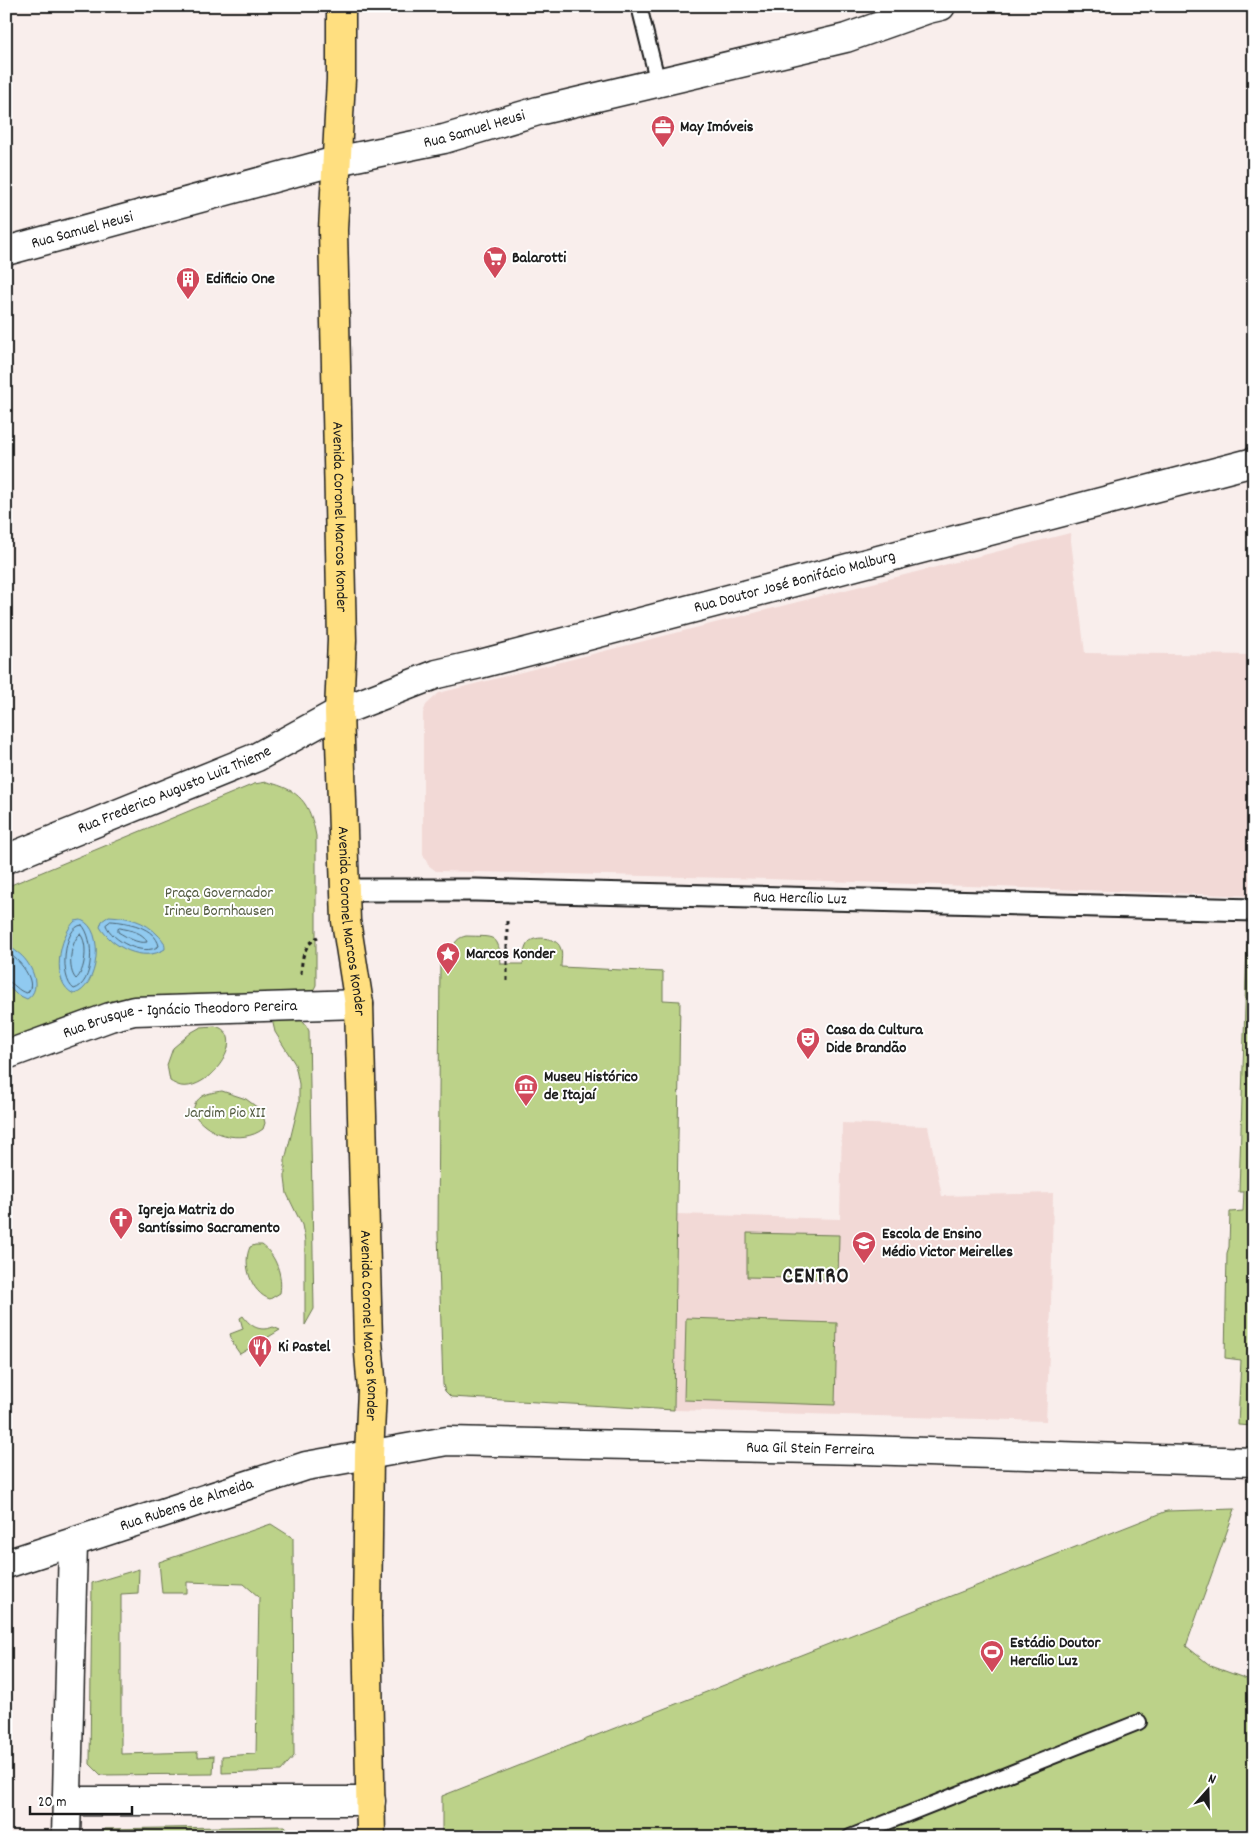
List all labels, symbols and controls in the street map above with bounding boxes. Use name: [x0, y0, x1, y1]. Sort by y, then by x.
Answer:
street label: Rua Samuel Heusi: [421, 104, 528, 154]
office icon: May Imóveis: [650, 114, 676, 148]
place label: May Imóveis: [680, 116, 754, 139]
street label: Rua Samuel Heusi: [29, 205, 136, 255]
supermarket icon: Balarotti: [482, 245, 508, 279]
place label: Balarotti: [512, 247, 566, 270]
building icon: Edificio One: [175, 266, 201, 300]
place label: Edificio One: [206, 268, 275, 291]
street label: Avenida Coronel Marcos Konder: [326, 421, 353, 612]
street label: Rua Doutor José Bonifácio Malburg: [691, 545, 898, 619]
street label: Rua Frederico Augusto Luiz Thieme: [74, 740, 276, 840]
street label: Avenida Coronel Marcos Konder: [331, 826, 371, 1016]
park label: Praça Governador Irineu Bornhausen: [164, 882, 274, 923]
street label: Rua Hercílio Luz: [753, 886, 847, 911]
place icon: Marcos Konder: [435, 941, 461, 975]
place label: Marcos Konder: [466, 943, 556, 966]
street label: Rua Brusque - Ignácio Theodoro Pereira: [60, 994, 298, 1045]
place label: Casa da Cultura Dide Brandão: [826, 1019, 924, 1060]
theatre icon: Casa da Cultura Dide Brandão: [795, 1026, 821, 1060]
place label: Museu Histórico de Itajaí: [544, 1066, 638, 1107]
museum icon: Museu Histórico de Itajaí: [513, 1073, 539, 1107]
park label: Jardim Pio XII: [185, 1102, 265, 1125]
place label: Igreja Matriz do Santíssimo Sacramento: [138, 1199, 280, 1240]
church icon: Igreja Matriz do Santíssimo Sacramento: [108, 1206, 134, 1240]
place label: Escola de Ensino Médio Victor Meirelles: [882, 1223, 1013, 1264]
street label: Avenida Coronel Marcos Konder: [354, 1230, 384, 1421]
school or university icon: Escola de Ensino Médio Victor Meirelles: [851, 1230, 877, 1264]
district label: CENTRO: [783, 1263, 849, 1293]
restaurant icon: Ki Pastel: [247, 1334, 273, 1368]
place label: Ki Pastel: [278, 1336, 330, 1359]
street label: Rua Gil Stein Ferreira: [746, 1436, 875, 1462]
street label: Rua Rubens de Almeida: [117, 1472, 257, 1538]
place label: Estádio Doutor Hercílio Luz: [1010, 1632, 1101, 1673]
sports icon: Estádio Doutor Hercílio Luz: [979, 1639, 1005, 1673]
north arrow: [1182, 1766, 1232, 1816]
text: N: [1205, 1769, 1219, 1790]
scale bar: [30, 1783, 132, 1815]
text: 20 m: [38, 1792, 66, 1814]

